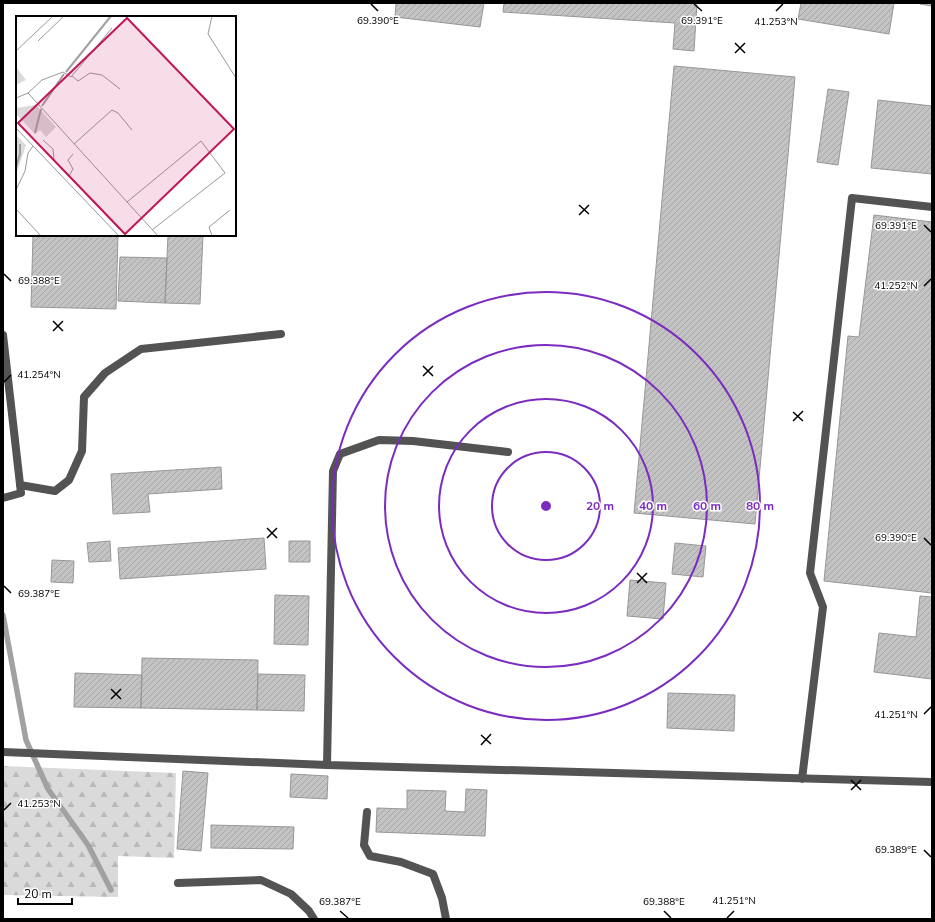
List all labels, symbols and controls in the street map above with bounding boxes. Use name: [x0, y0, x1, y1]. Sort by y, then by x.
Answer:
text: 69.390°E: [357, 14, 399, 28]
text: 69.391°E: [681, 14, 723, 28]
text: 41.253°N: [754, 15, 798, 29]
inset map: [16, 16, 236, 236]
text: 69.391°E: [875, 219, 917, 233]
text: 69.388°E: [18, 274, 60, 288]
text: 41.252°N: [874, 279, 918, 293]
text: 41.254°N: [17, 368, 61, 382]
text: 20 m: [586, 498, 614, 514]
text: 40 m: [639, 498, 667, 514]
text: 60 m: [693, 498, 721, 514]
text: 80 m: [746, 498, 774, 514]
centre of rings: [539, 499, 553, 513]
text: 69.390°E: [875, 531, 917, 545]
text: 69.387°E: [18, 587, 60, 601]
text: 41.251°N: [874, 708, 918, 722]
text: 41.253°N: [17, 797, 61, 811]
text: 69.389°E: [875, 843, 917, 857]
scale bar: [18, 880, 72, 906]
text: 20 m: [24, 886, 52, 902]
text: 41.251°N: [712, 894, 756, 908]
text: 69.387°E: [319, 895, 361, 909]
text: 69.388°E: [643, 895, 685, 909]

